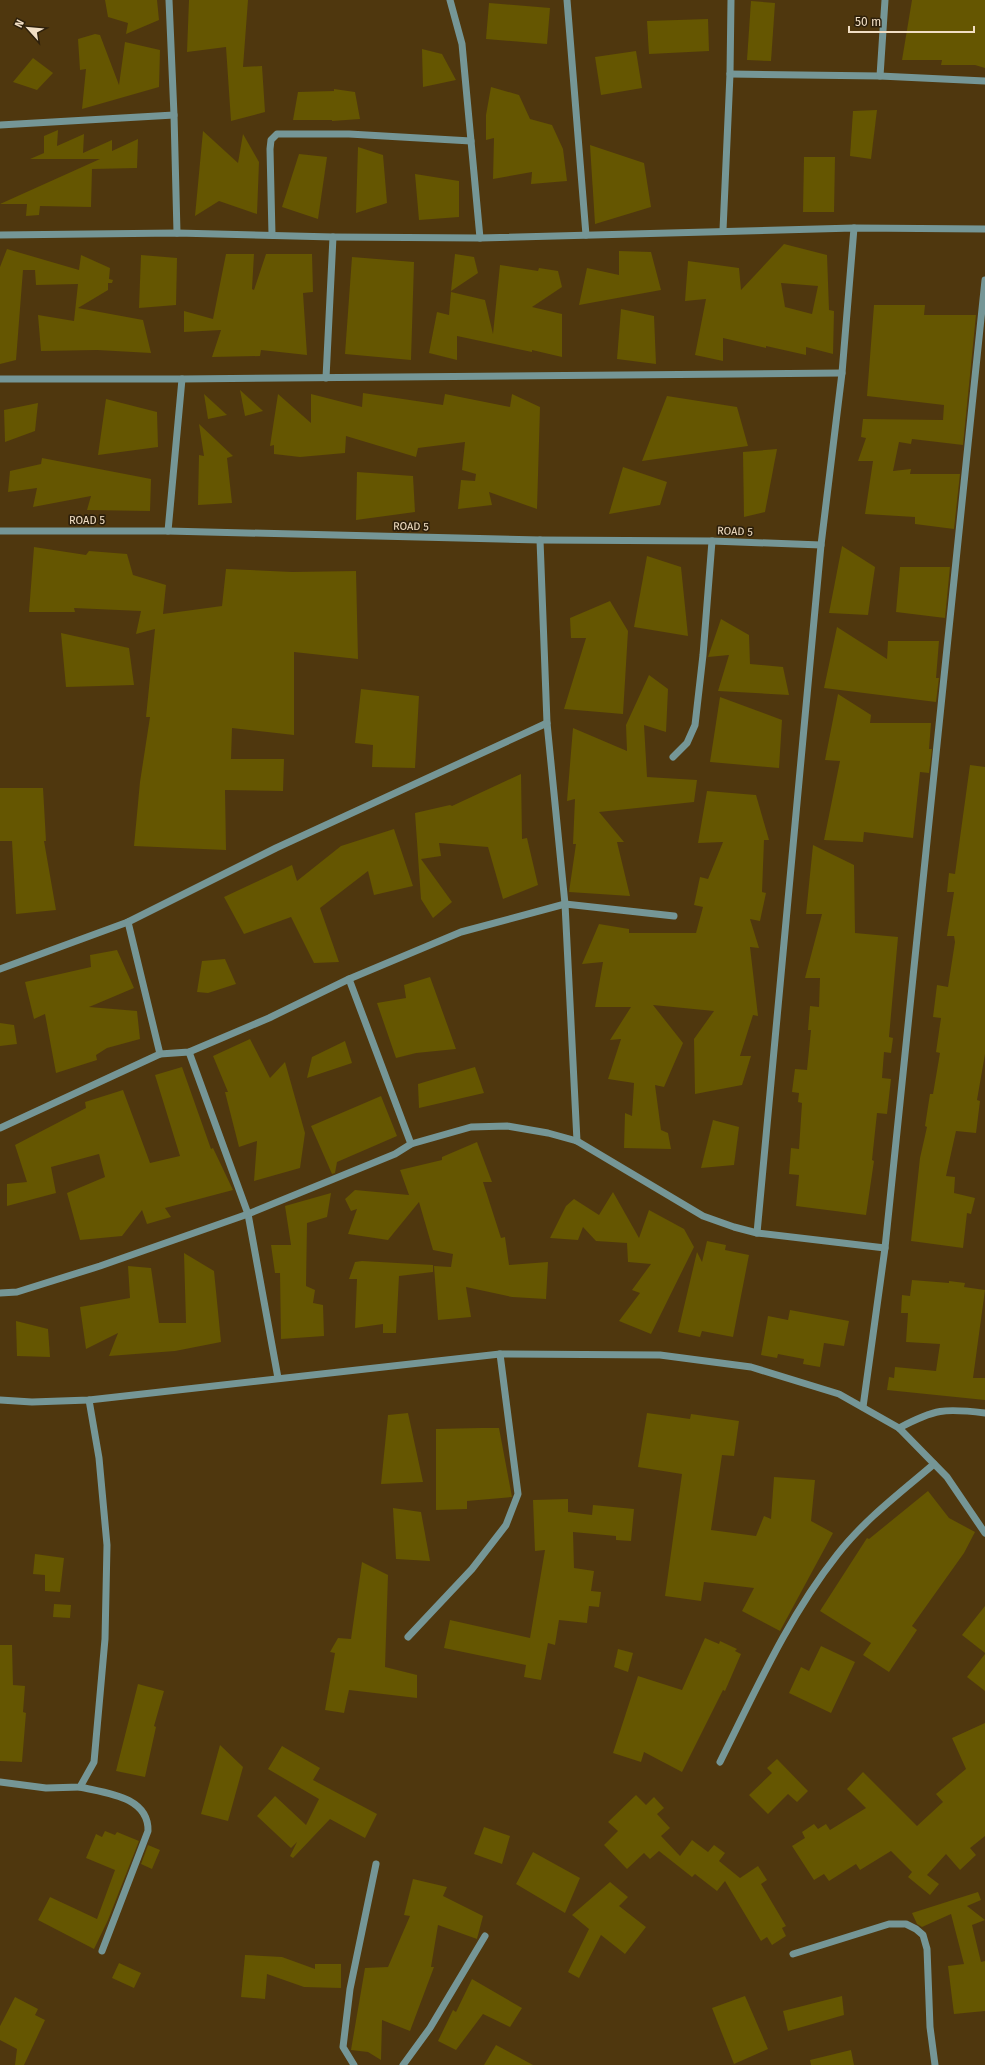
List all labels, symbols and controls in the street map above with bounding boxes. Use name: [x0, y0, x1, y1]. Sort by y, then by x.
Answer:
north arrow: [8, 8, 48, 48]
scale bar: [849, 8, 974, 34]
text: 50 m: [855, 15, 881, 29]
text: N: [12, 17, 27, 30]
street label: ROAD 5: [69, 514, 105, 527]
street label: ROAD 5: [393, 520, 430, 533]
street label: ROAD 5: [717, 524, 754, 539]

